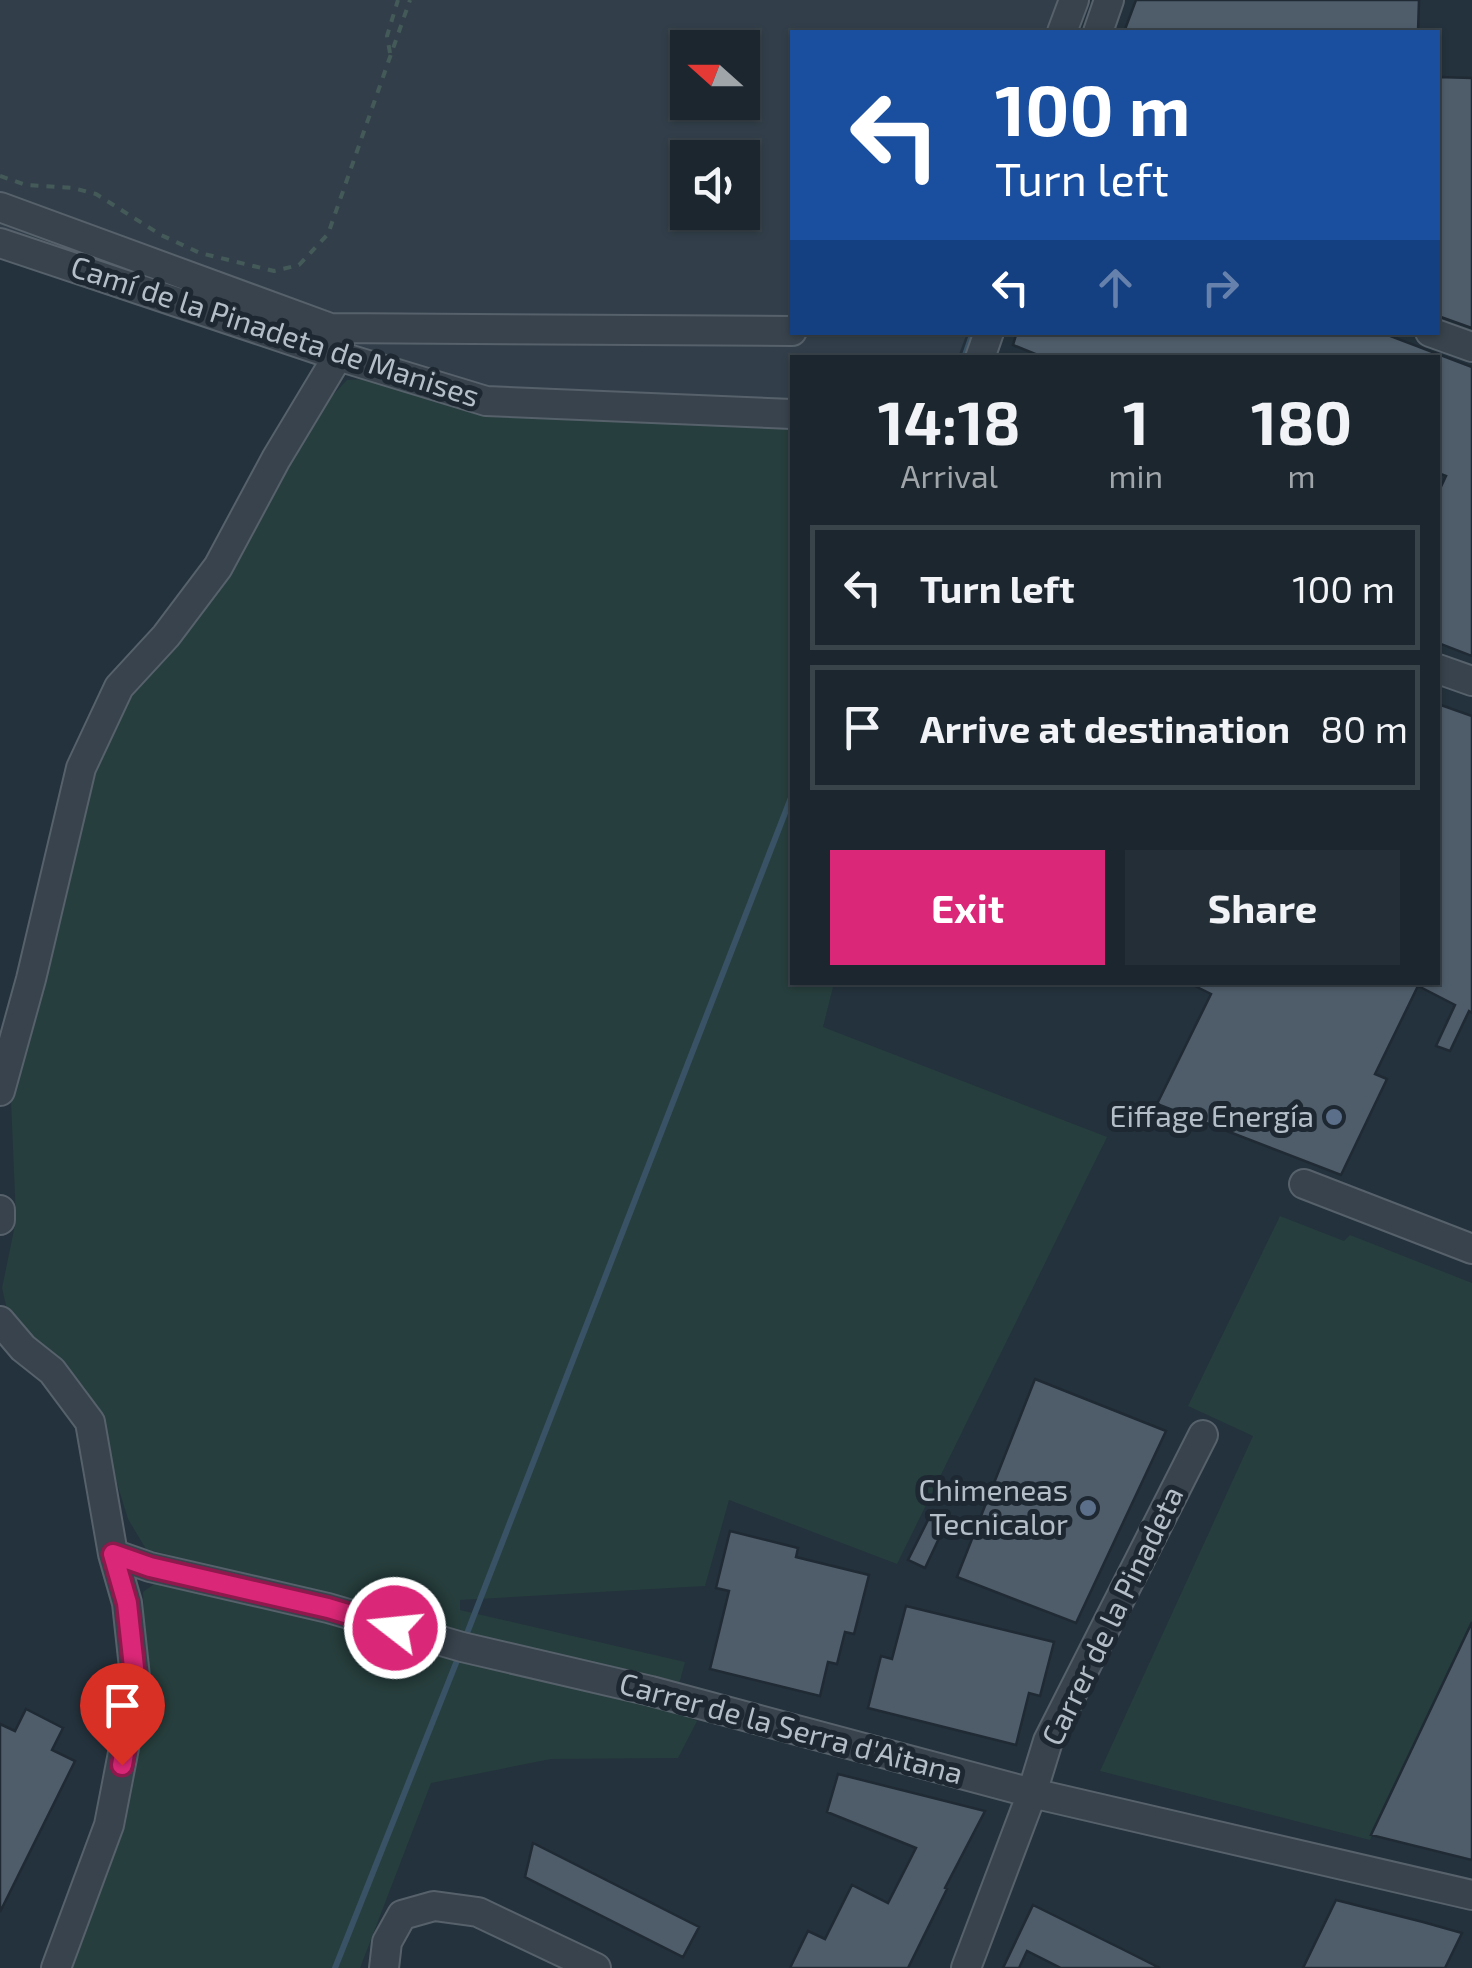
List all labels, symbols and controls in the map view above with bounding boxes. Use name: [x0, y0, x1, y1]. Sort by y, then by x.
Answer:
north arrow: [670, 30, 760, 120]
map controls: [670, 30, 760, 230]
text: 100 m: [995, 66, 1190, 150]
icon: left: [830, 70, 960, 200]
button: sound: [670, 140, 760, 230]
text: Turn left: [995, 151, 1169, 205]
street label: Camí de la Pinadeta de Manises: [67, 247, 484, 413]
icon: left: [983, 260, 1038, 315]
icon: ahead: [1088, 260, 1143, 315]
icon: right: [1193, 260, 1248, 315]
text: 14:18: [878, 385, 1021, 457]
text: 1: [1123, 385, 1149, 457]
text: 180: [1251, 385, 1352, 457]
text: Arrival: [901, 456, 998, 494]
text: min: [1109, 456, 1163, 494]
text: m: [1288, 456, 1316, 494]
icon: left: [835, 560, 890, 615]
text: Turn left: [920, 565, 1075, 611]
text: 100 m: [1292, 565, 1395, 611]
icon: arrive: [835, 700, 890, 755]
text: Arrive at destination: [920, 705, 1290, 751]
text: 80 m: [1320, 705, 1408, 751]
button: Exit: [830, 850, 1105, 965]
button: Share: [1125, 850, 1400, 965]
place label: Eiffage Energía: [1110, 1097, 1314, 1133]
marker: Eiffage Energía: [1323, 1106, 1345, 1128]
place label: Chimeneas Tecnicalor: [918, 1471, 1068, 1541]
street label: Carrer de la Pinadeta: [1033, 1480, 1190, 1751]
marker: Chimeneas Tecnicalor: [1077, 1497, 1099, 1519]
position arrow: [343, 1576, 447, 1680]
pin: [80, 1663, 165, 1766]
street label: Carrer de la Serra d'Aitana: [616, 1664, 967, 1790]
icon: arrive: [95, 1678, 150, 1733]

